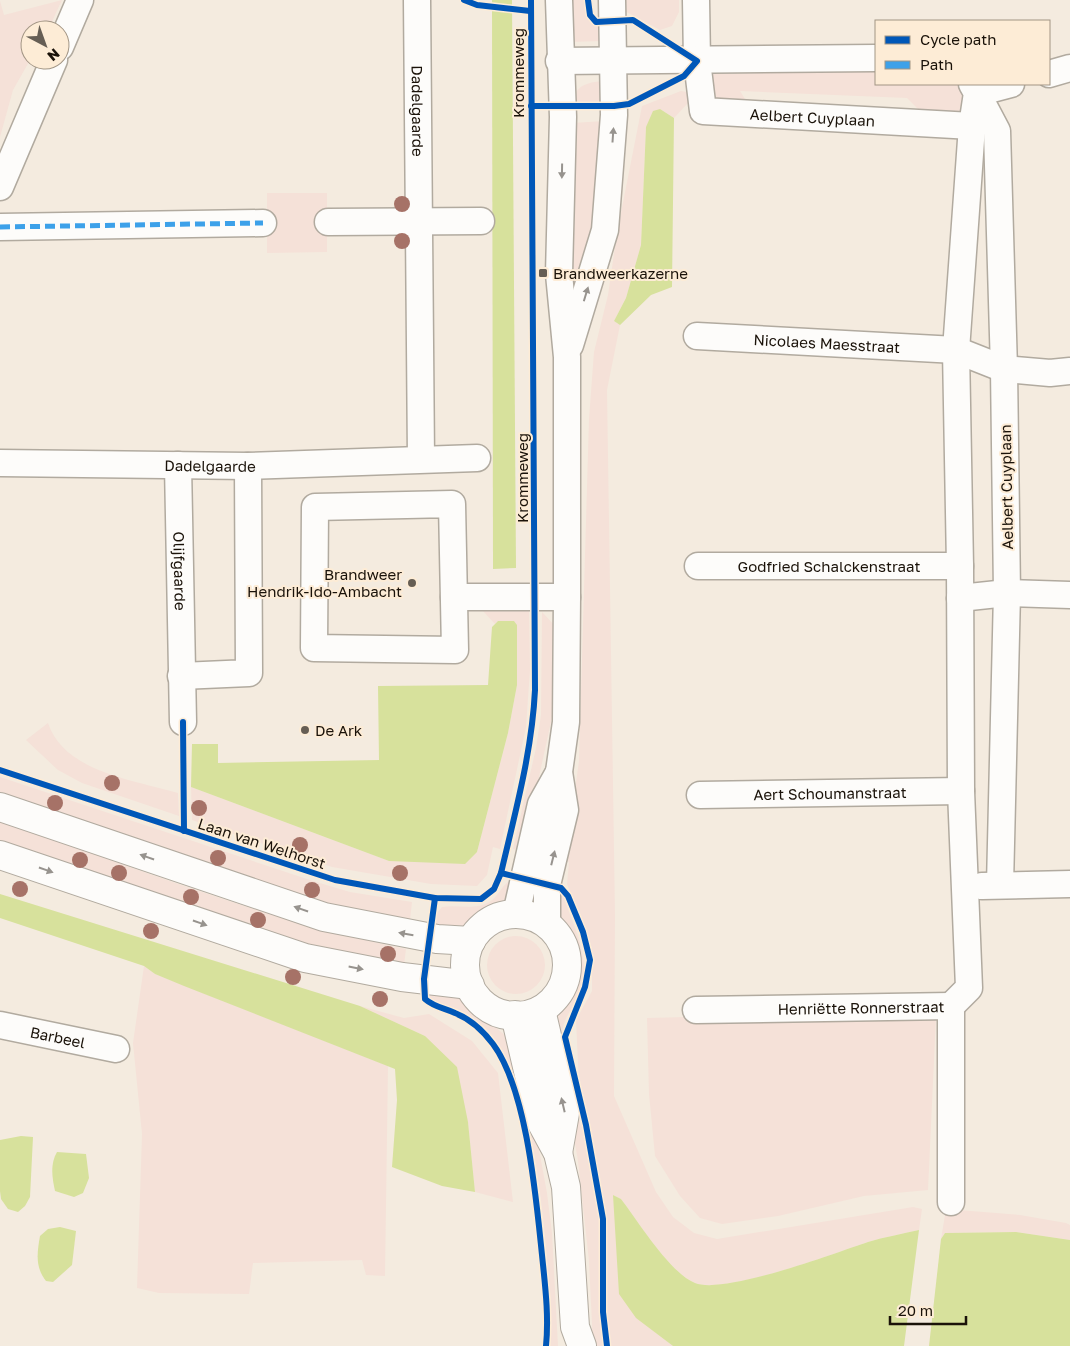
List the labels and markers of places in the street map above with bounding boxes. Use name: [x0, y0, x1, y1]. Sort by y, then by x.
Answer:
place label: Brandweerkazerne: [553, 264, 688, 282]
marker: Brandweerkazerne: [537, 267, 549, 279]
place label: Brandweer Hendrik-Ido-Ambacht: [247, 565, 402, 600]
marker: Brandweer Hendrik-Ido-Ambacht: [406, 577, 418, 589]
place label: De Ark: [315, 721, 363, 739]
marker: De Ark: [299, 724, 311, 736]

